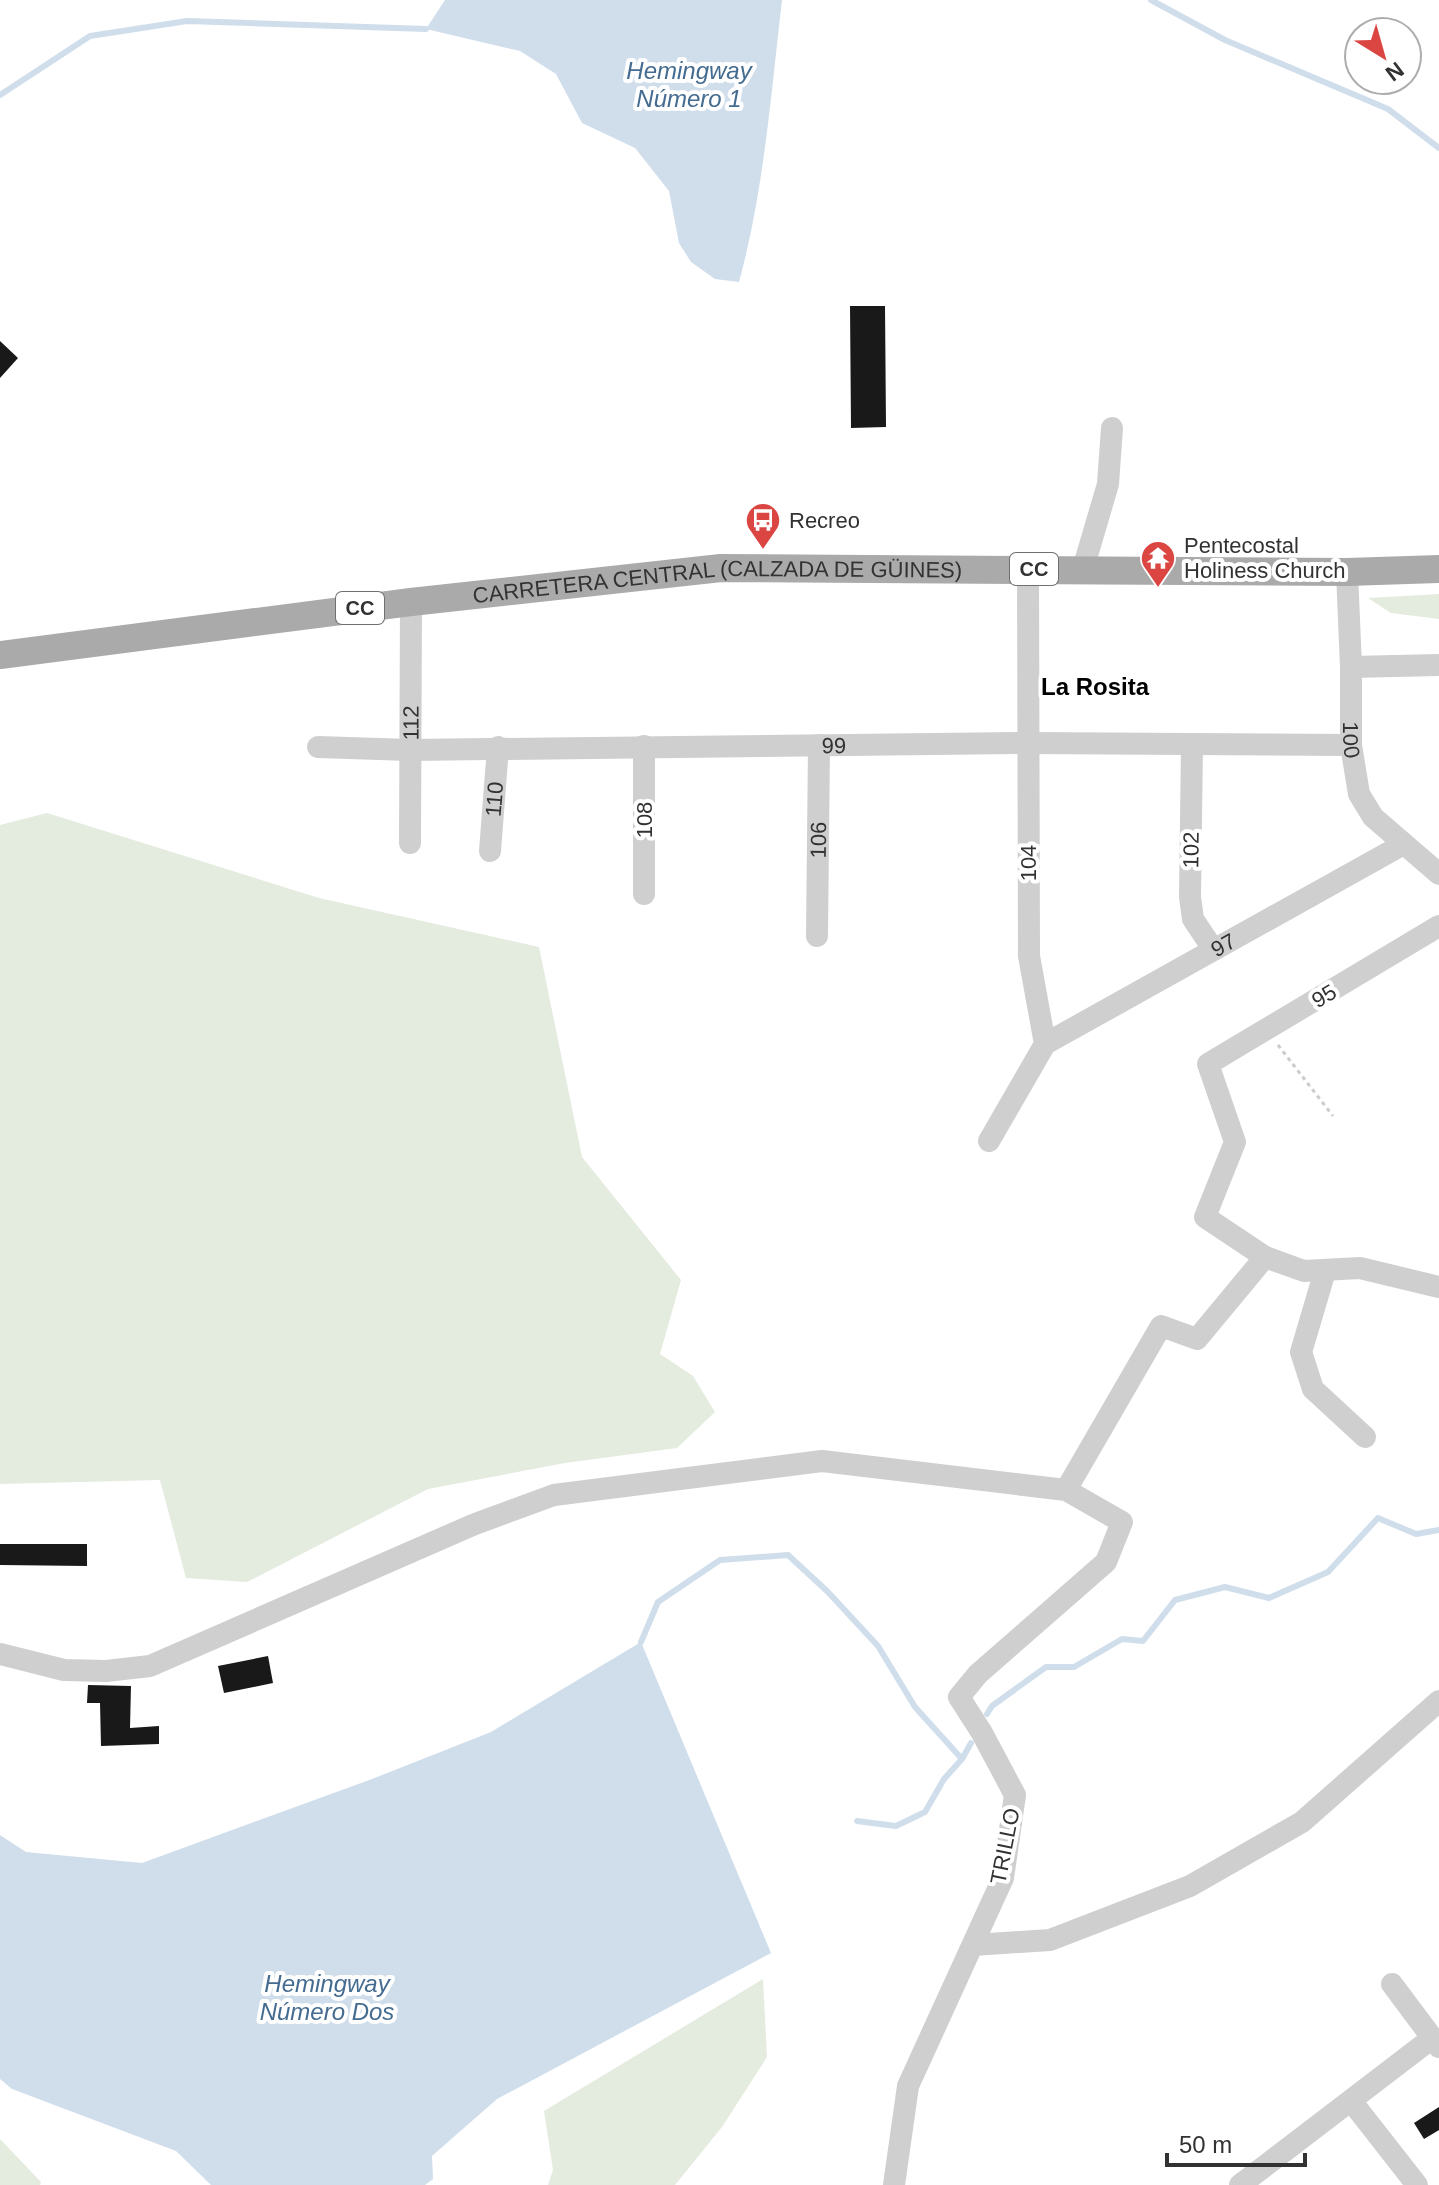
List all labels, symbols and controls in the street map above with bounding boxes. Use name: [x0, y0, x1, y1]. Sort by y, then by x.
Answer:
north arrow: [1343, 16, 1423, 96]
water label: Hemingway Número 1: [626, 57, 754, 112]
text: N: [1381, 57, 1409, 86]
bus stop icon: Recreo: [744, 501, 782, 551]
place label: Recreo: [789, 508, 860, 533]
place label: Pentecostal Holiness Church: [1184, 533, 1345, 583]
temple icon: Pentecostal Holiness Church: [1139, 539, 1177, 589]
road number: CC: [1010, 553, 1058, 585]
street label: CARRETERA CENTRAL (CALZADA DE GÜINES): [471, 555, 962, 608]
road number: CC: [336, 592, 384, 624]
district label: La Rosita: [1041, 673, 1150, 700]
street label: 112: [398, 705, 423, 741]
street label: 100: [1339, 722, 1365, 760]
street label: 99: [822, 733, 846, 758]
street label: 110: [480, 781, 508, 818]
street label: 108: [632, 802, 657, 838]
street label: 106: [805, 822, 831, 859]
street label: 102: [1178, 831, 1204, 869]
street label: 104: [1016, 845, 1041, 881]
street label: 97: [1206, 928, 1240, 962]
street label: 95: [1307, 979, 1341, 1013]
street label: TRILLO: [985, 1806, 1025, 1886]
water label: Hemingway Número Dos: [260, 1970, 394, 2025]
scale bar: [1167, 2117, 1305, 2167]
text: 50 m: [1179, 2131, 1232, 2158]

